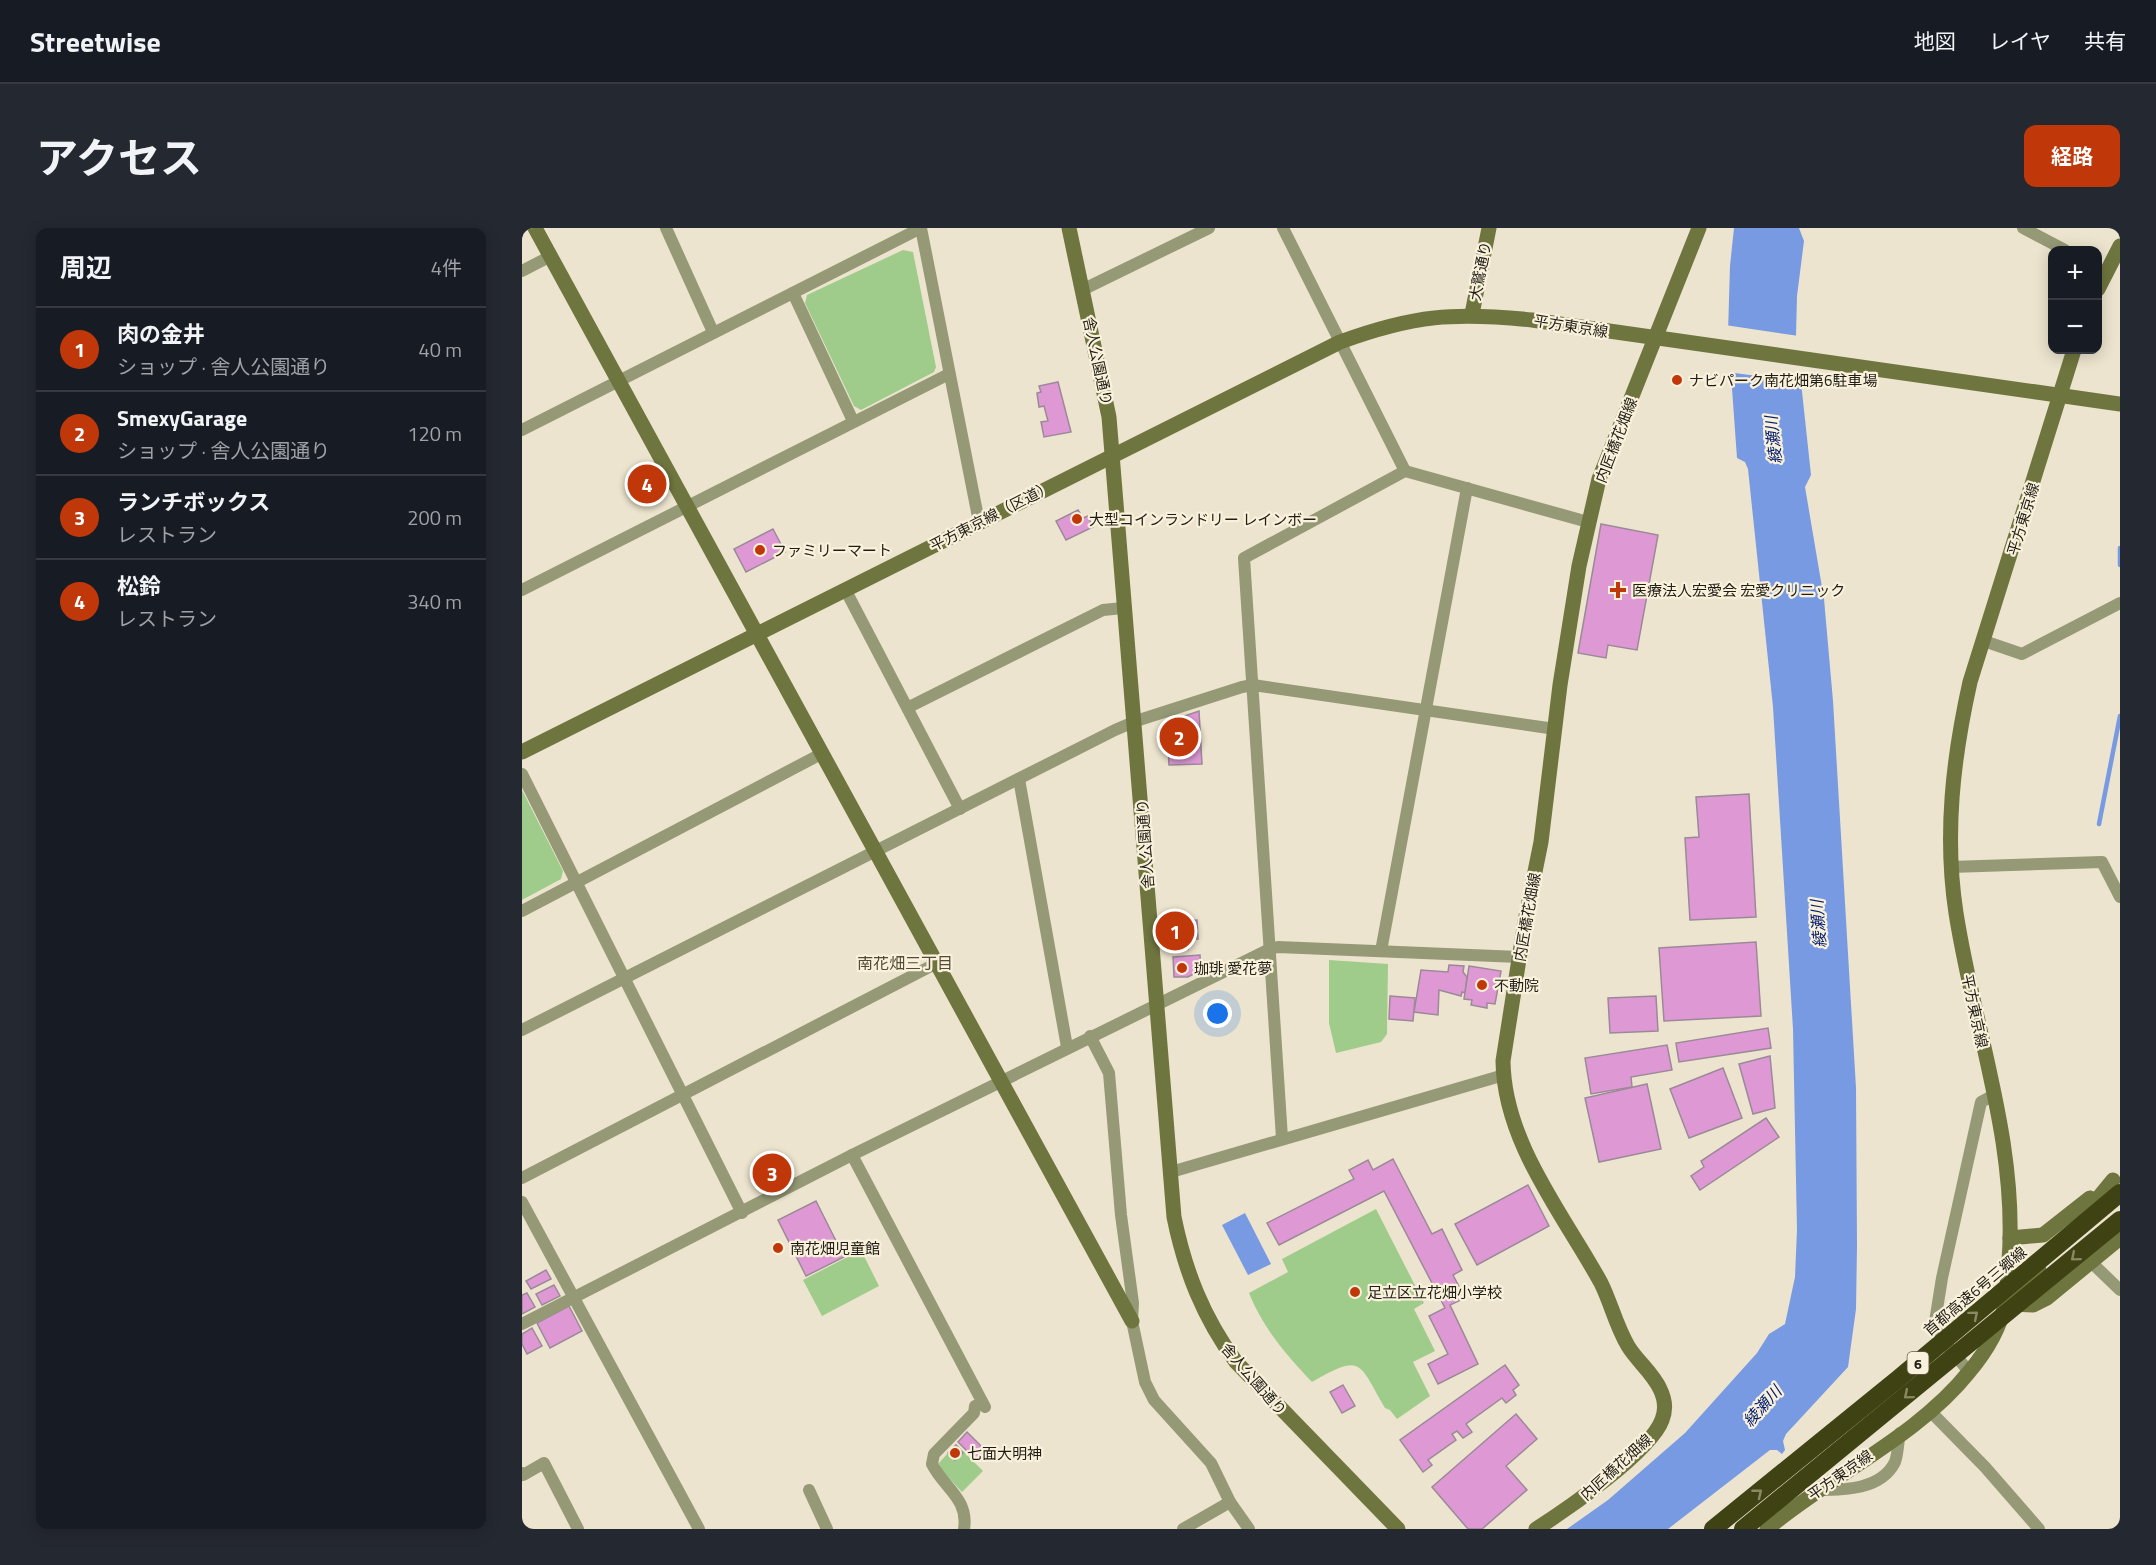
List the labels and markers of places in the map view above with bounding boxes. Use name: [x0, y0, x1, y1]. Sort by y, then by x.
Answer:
place label: ナビパーク南花畑第6駐車場: [1689, 369, 1877, 392]
marker: ナビパーク南花畑第6駐車場: [1670, 373, 1684, 387]
pin: 4: [628, 462, 666, 506]
place label: 大型コインランドリー レインボー: [1089, 508, 1317, 531]
marker: 大型コインランドリー レインボー: [1070, 512, 1084, 526]
place label: ファミリーマート: [772, 539, 892, 562]
marker: ファミリーマート: [753, 543, 767, 557]
place label: 医療法人宏愛会 宏愛クリニック: [1632, 579, 1845, 602]
marker: 医療法人宏愛会 宏愛クリニック: [1609, 581, 1627, 599]
pin: 2: [1160, 714, 1198, 760]
pin: 1: [1156, 908, 1194, 954]
place label: 珈琲 愛花夢: [1194, 957, 1272, 980]
marker: 珈琲 愛花夢: [1175, 961, 1189, 975]
place label: 不動院: [1494, 974, 1539, 997]
marker: 不動院: [1475, 978, 1489, 992]
pin: 3: [752, 1150, 792, 1196]
place label: 南花畑児童館: [790, 1237, 880, 1260]
marker: 南花畑児童館: [771, 1241, 785, 1255]
place label: 足立区立花畑小学校: [1367, 1281, 1502, 1304]
marker: 足立区立花畑小学校: [1348, 1285, 1362, 1299]
place label: 七面大明神: [967, 1442, 1042, 1465]
marker: 七面大明神: [948, 1446, 962, 1460]

